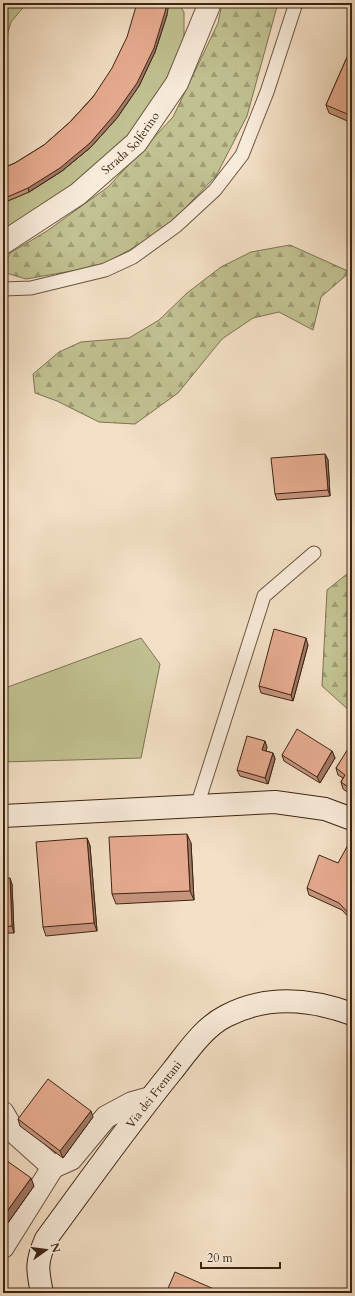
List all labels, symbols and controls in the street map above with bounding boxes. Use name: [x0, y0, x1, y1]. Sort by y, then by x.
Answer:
street label: Strada Solferino: [98, 108, 163, 178]
street label: Via dei Frentani: [122, 1057, 186, 1131]
north arrow: [26, 1230, 66, 1270]
text: N: [47, 1241, 64, 1255]
scale bar: [201, 1244, 280, 1270]
text: 20 m: [207, 1250, 234, 1266]

